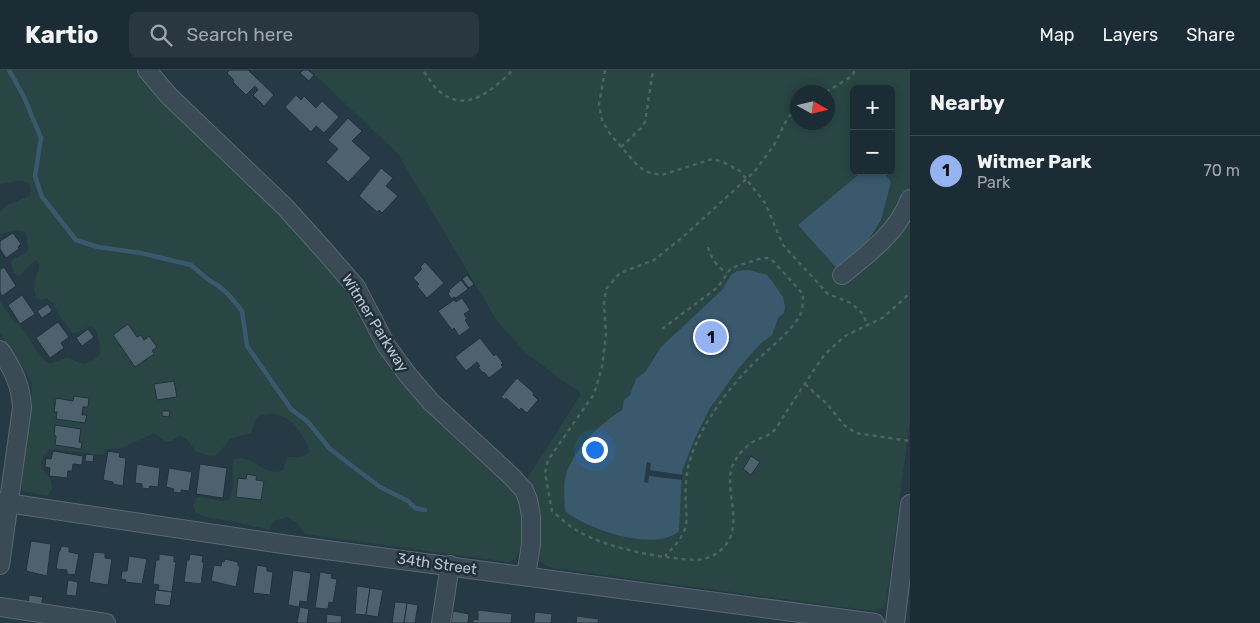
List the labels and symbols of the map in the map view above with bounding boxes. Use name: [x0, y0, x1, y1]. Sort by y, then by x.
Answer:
north arrow: [790, 85, 835, 130]
street label: Witmer Parkway: [338, 271, 412, 375]
pin: 1: [695, 318, 727, 356]
your location: [582, 437, 608, 463]
street label: 34th Street: [396, 549, 478, 579]

